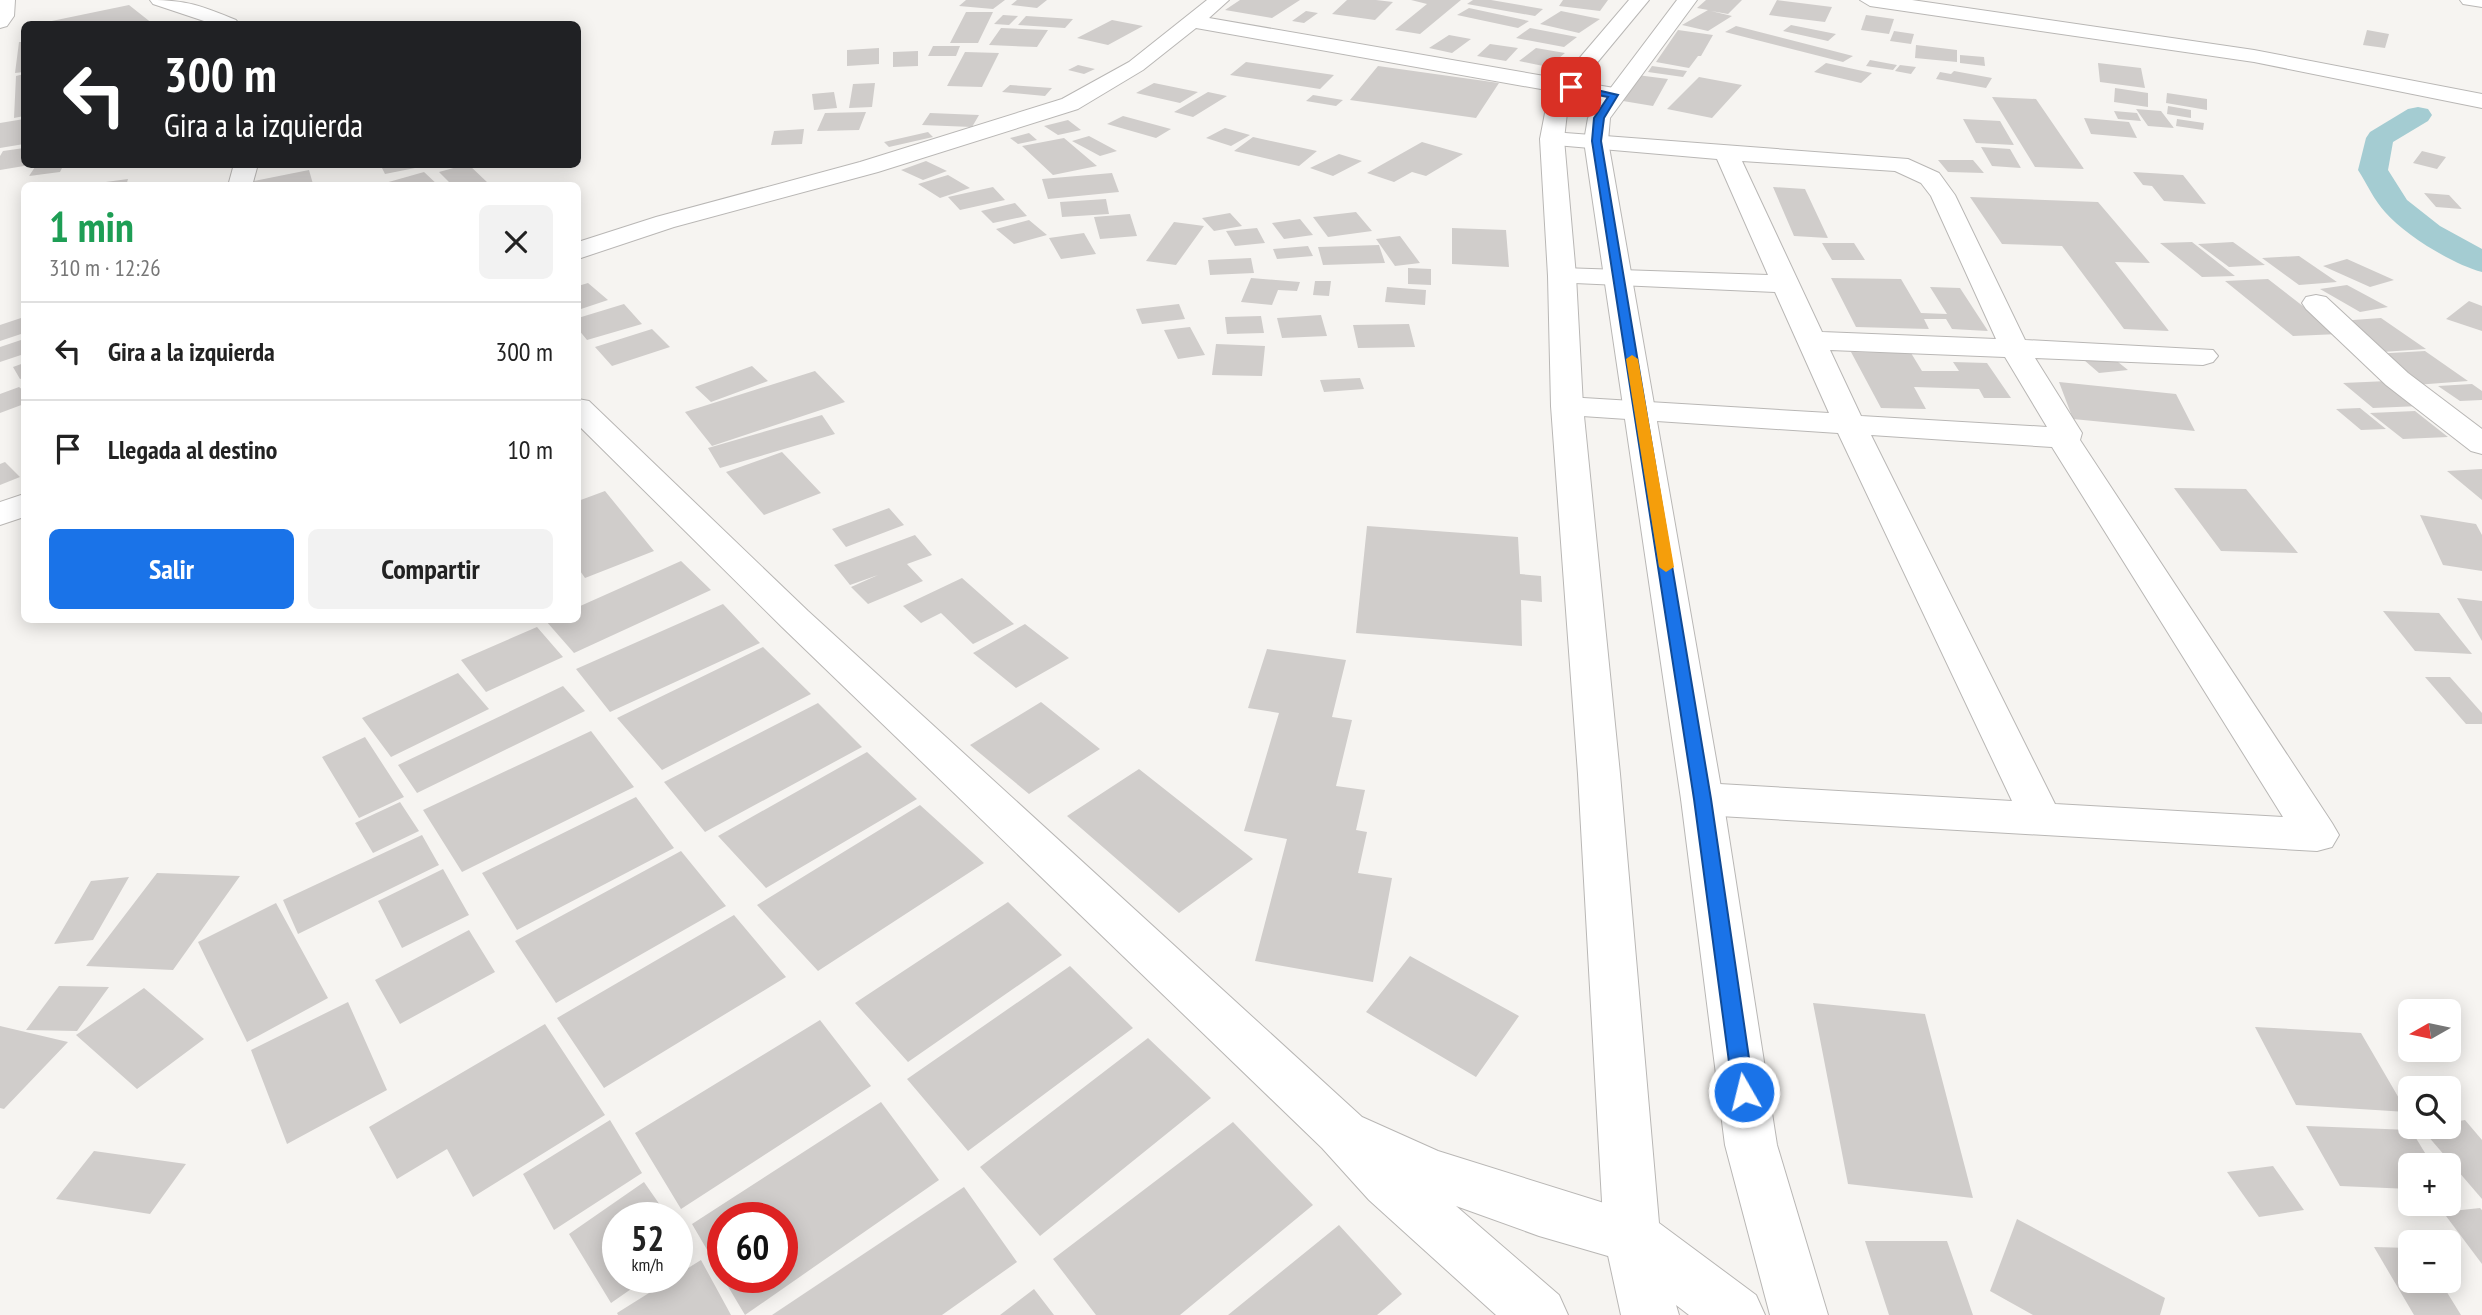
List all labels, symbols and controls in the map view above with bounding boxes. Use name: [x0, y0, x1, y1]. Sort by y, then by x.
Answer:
text: 300 m: [164, 42, 277, 106]
icon: left: [49, 49, 140, 140]
pin: [1541, 57, 1601, 117]
icon: arrive: [1552, 68, 1590, 106]
text: Gira a la izquierda: [164, 104, 363, 146]
text: 1 min: [49, 199, 134, 254]
button: close: [479, 205, 553, 279]
text: 310 m · 12:26: [49, 253, 161, 282]
icon: left: [49, 332, 87, 370]
text: Gira a la izquierda: [108, 335, 275, 368]
text: 300 m: [495, 335, 553, 368]
icon: arrive: [49, 430, 87, 468]
text: Llegada al destino: [108, 433, 277, 466]
text: 10 m: [507, 433, 553, 466]
button: Salir: [49, 529, 294, 609]
button: Compartir: [308, 529, 553, 609]
north arrow: [2398, 999, 2460, 1062]
map controls: [2398, 999, 2461, 1293]
position arrow: [1707, 1055, 1781, 1129]
button: search: [2398, 1076, 2461, 1139]
button: +: [2398, 1153, 2461, 1216]
speed limit sign: 60: [707, 1202, 798, 1293]
text: 52: [631, 1215, 664, 1261]
button: −: [2398, 1230, 2461, 1293]
text: km/h: [632, 1253, 663, 1276]

